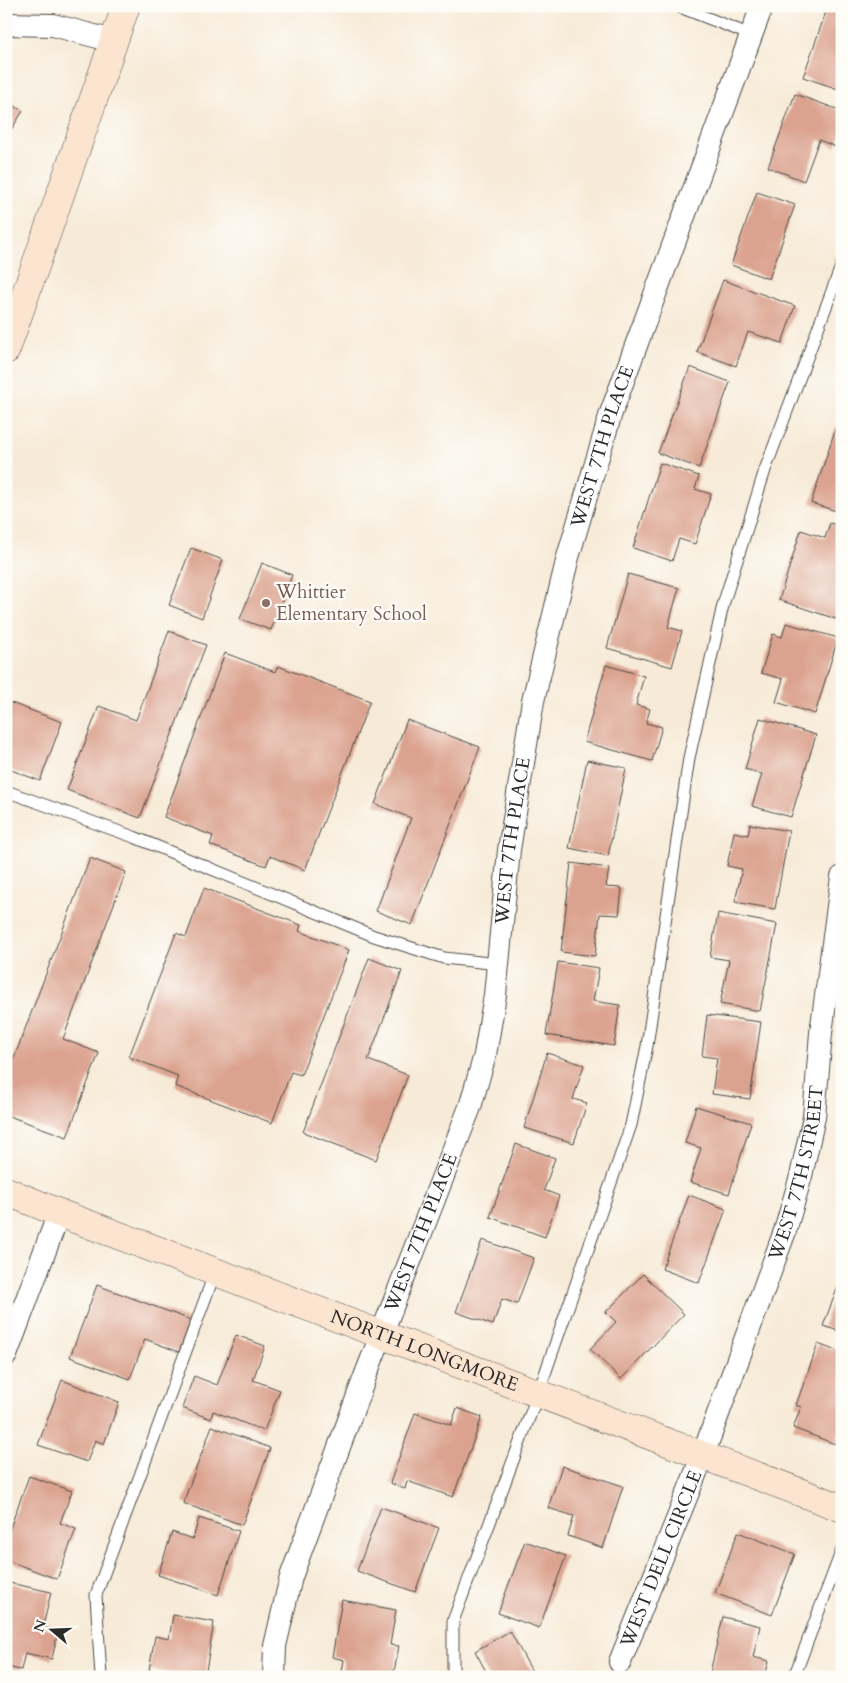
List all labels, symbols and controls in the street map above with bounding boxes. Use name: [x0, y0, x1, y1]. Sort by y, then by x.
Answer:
street label: WEST 7TH PLACE: [564, 362, 640, 532]
place label: Whittier Elementary School: [275, 579, 427, 627]
marker: Whittier Elementary School: [260, 597, 272, 609]
street label: WEST 7TH PLACE: [489, 755, 537, 927]
street label: WEST 7TH STREET: [762, 1084, 830, 1265]
street label: WEST 7TH PLACE: [378, 1149, 464, 1317]
street label: NORTH LONGMORE: [327, 1303, 522, 1398]
street label: WEST DELL CIRCLE: [614, 1467, 708, 1652]
north arrow: [28, 1606, 78, 1656]
text: N: [29, 1617, 51, 1635]

